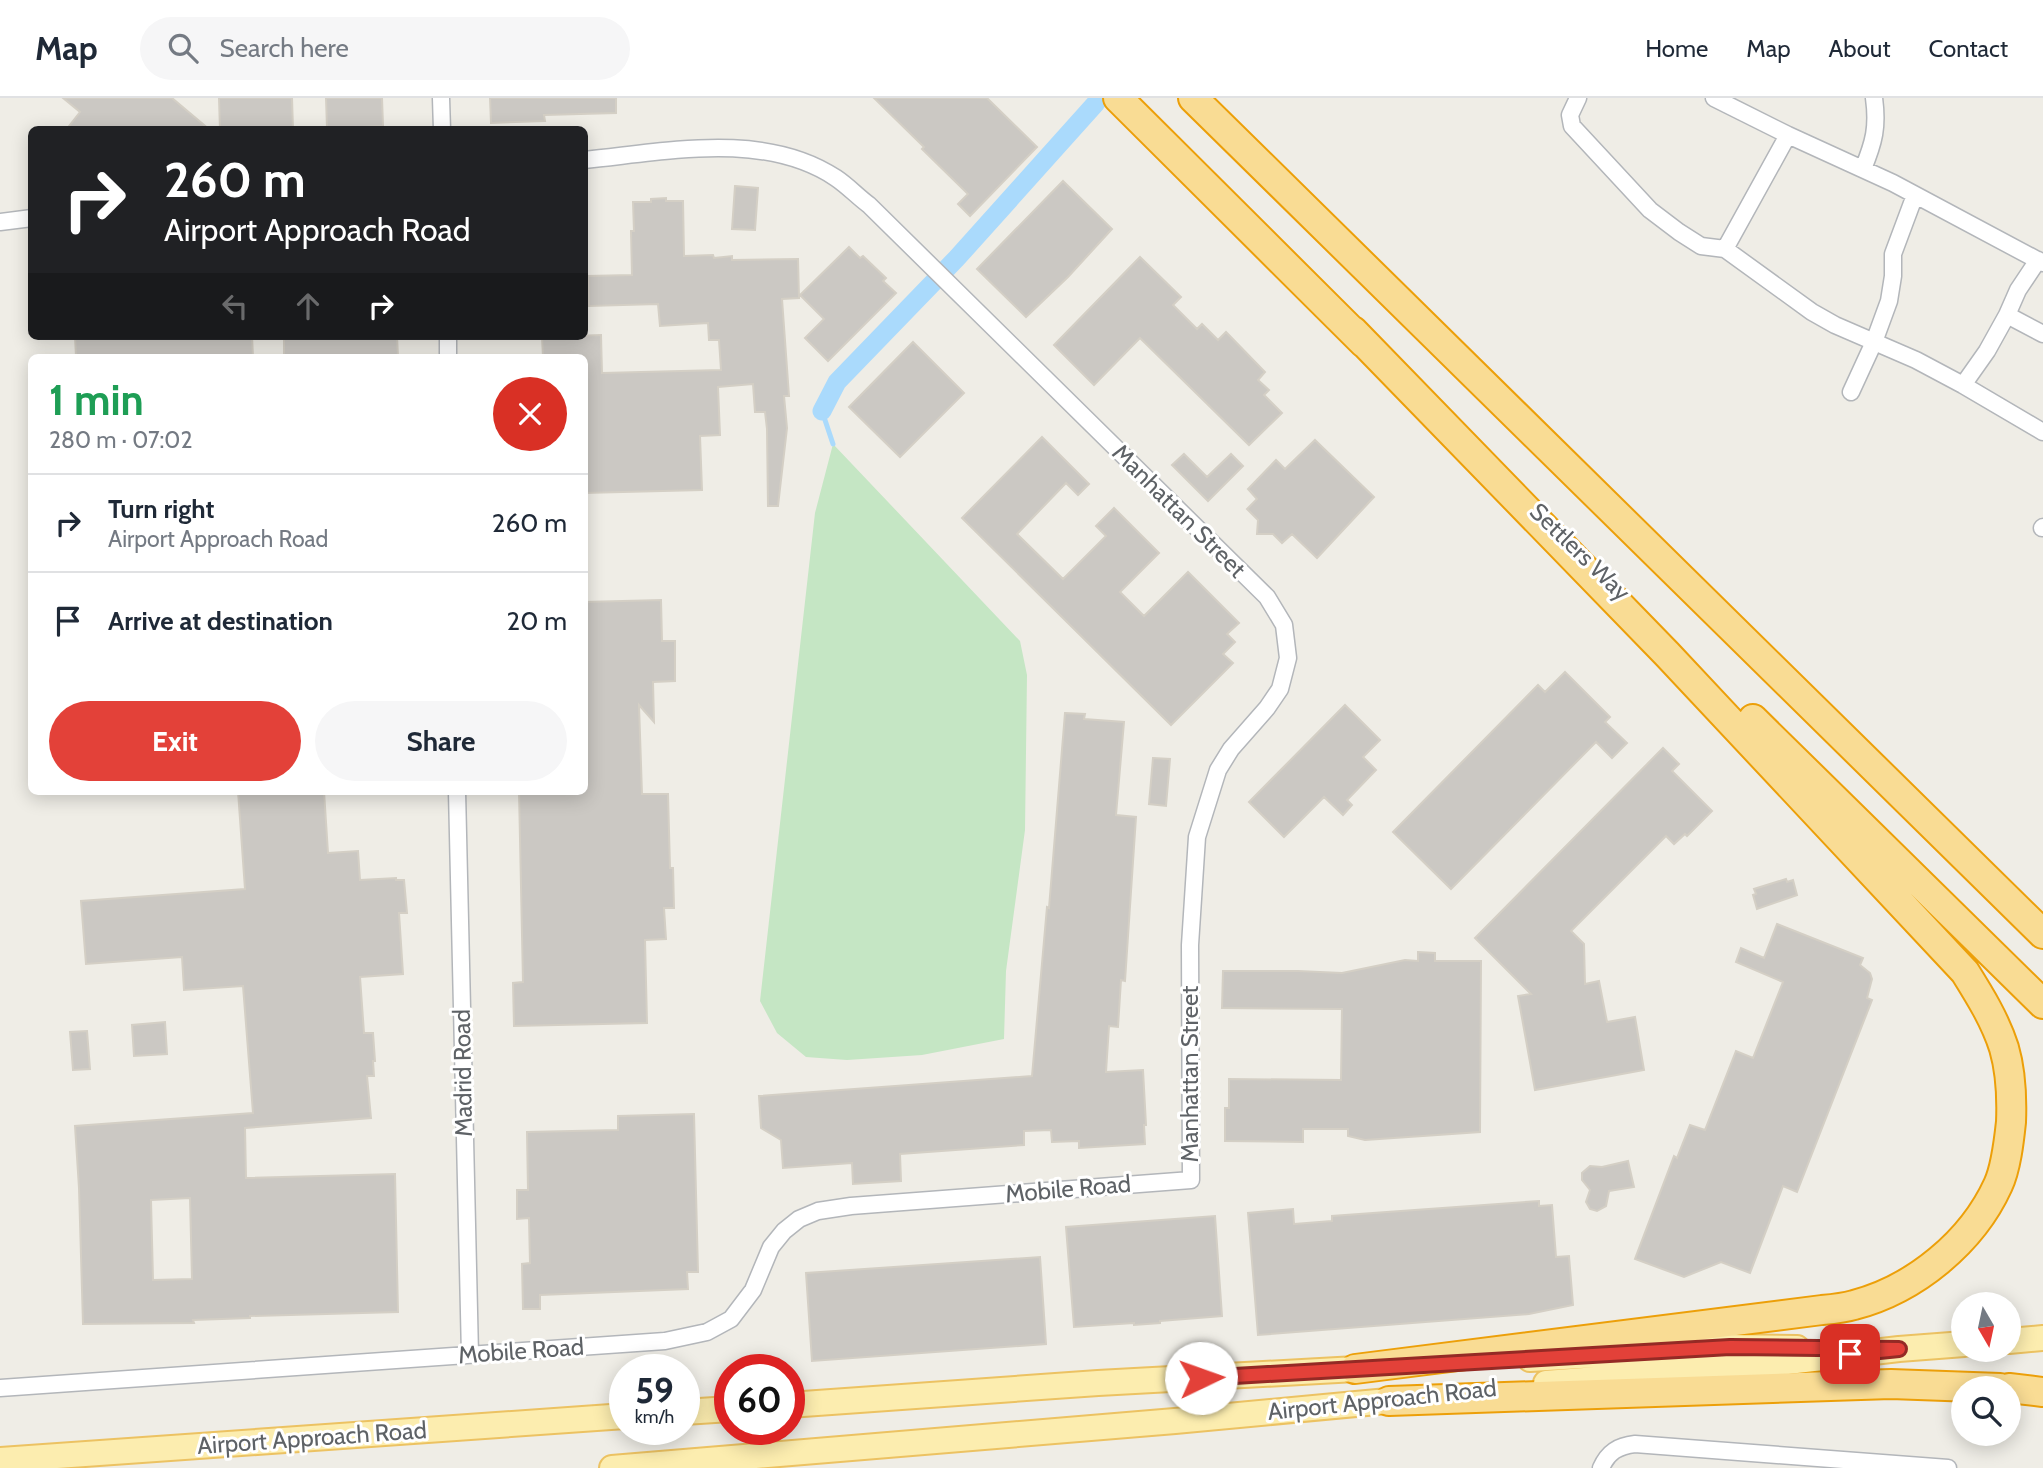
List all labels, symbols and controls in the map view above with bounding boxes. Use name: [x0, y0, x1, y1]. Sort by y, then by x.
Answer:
search box: [140, 17, 630, 80]
text: Map: [35, 28, 98, 68]
icon: search: [164, 29, 202, 67]
text: Search here: [220, 32, 349, 64]
text: Home: [1645, 34, 1708, 63]
text: Map: [1746, 34, 1791, 63]
text: About: [1829, 34, 1891, 63]
text: Contact: [1929, 34, 2008, 63]
text: 260 m: [164, 150, 306, 209]
icon: right: [49, 154, 140, 245]
text: Airport Approach Road: [164, 210, 471, 249]
icon: left: [216, 287, 254, 325]
icon: ahead: [289, 287, 327, 325]
icon: right: [362, 287, 400, 325]
text: 1 min: [49, 374, 144, 426]
button: close: [493, 377, 567, 451]
text: 280 m · 07:02: [49, 426, 192, 454]
street label: Manhattan Street: [1107, 438, 1252, 583]
text: Turn right: [108, 493, 214, 525]
street label: Settlers Way: [1524, 497, 1637, 607]
icon: right: [49, 504, 87, 542]
text: 260 m: [492, 507, 567, 539]
text: Airport Approach Road: [108, 525, 328, 553]
icon: arrive: [49, 602, 87, 640]
text: Arrive at destination: [108, 605, 333, 637]
text: 20 m: [507, 605, 567, 637]
button: Exit: [49, 701, 301, 781]
button: Share: [315, 701, 567, 781]
street label: Manhattan Street: [1175, 986, 1204, 1162]
street label: Madrid Road: [447, 1009, 478, 1137]
street label: Mobile Road: [1004, 1169, 1132, 1208]
north arrow: [1951, 1292, 2021, 1362]
map controls: [1951, 1292, 2021, 1446]
pin: [1820, 1324, 1880, 1384]
street label: Mobile Road: [457, 1332, 585, 1369]
icon: arrive: [1831, 1335, 1869, 1373]
position arrow: [1164, 1341, 1238, 1415]
speed limit sign: 60: [714, 1354, 805, 1445]
text: 59: [635, 1369, 674, 1412]
street label: Airport Approach Road: [1266, 1373, 1498, 1426]
button: search: [1951, 1376, 2021, 1446]
text: km/h: [635, 1406, 674, 1428]
street label: Airport Approach Road: [196, 1415, 428, 1460]

